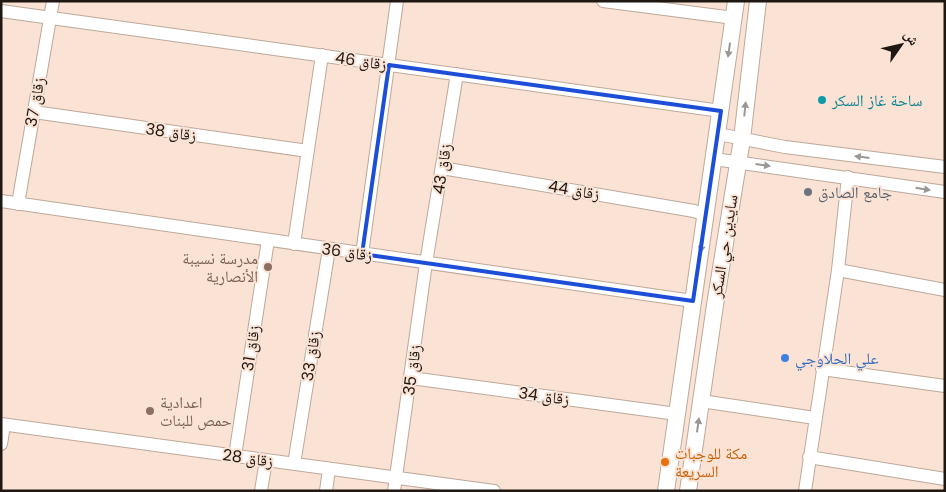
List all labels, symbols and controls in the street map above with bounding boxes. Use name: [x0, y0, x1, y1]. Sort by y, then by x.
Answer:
north arrow: [876, 20, 926, 70]
text: ش: [899, 26, 924, 50]
one-way arrow: [725, 42, 733, 58]
street label: زقاق 46: [334, 46, 388, 76]
street label: زقاق 37: [19, 76, 51, 128]
place label: ساحة غاز السكر: [831, 89, 922, 112]
marker: ساحة غاز السكر: [816, 94, 828, 106]
one-way arrow: [741, 100, 749, 116]
street label: زقاق 38: [144, 117, 198, 147]
street label: زقاق 43: [427, 142, 457, 196]
one-way arrow: [853, 153, 869, 161]
one-way arrow: [755, 161, 771, 169]
street label: زقاق 44: [547, 174, 601, 206]
place label: جامع الصادق: [818, 181, 892, 204]
one-way arrow: [916, 185, 932, 193]
marker: جامع الصادق: [802, 186, 814, 198]
street label: سايدين حي السكر: [704, 193, 745, 300]
street label: زقاق 36: [320, 237, 374, 267]
one-way arrow: [697, 237, 705, 253]
place label: مدرسة نسيبة الأنصارية: [182, 247, 258, 288]
marker: مدرسة نسيبة الأنصارية: [262, 261, 274, 273]
street label: زقاق 31: [236, 323, 266, 373]
street label: زقاق 33: [296, 329, 326, 383]
street label: زقاق 35: [397, 343, 427, 397]
place label: علي الحلاوجي: [795, 347, 879, 371]
marker: علي الحلاوجي: [779, 352, 791, 364]
street label: زقاق 34: [517, 381, 571, 411]
place label: اعدادية حمص للبنات: [160, 391, 232, 432]
marker: اعدادية حمص للبنات: [144, 405, 156, 417]
one-way arrow: [694, 417, 702, 433]
place label: مكة للوجبات السريعة: [675, 442, 747, 483]
street label: زقاق 28: [221, 443, 275, 473]
marker: مكة للوجبات السريعة: [659, 456, 671, 468]

